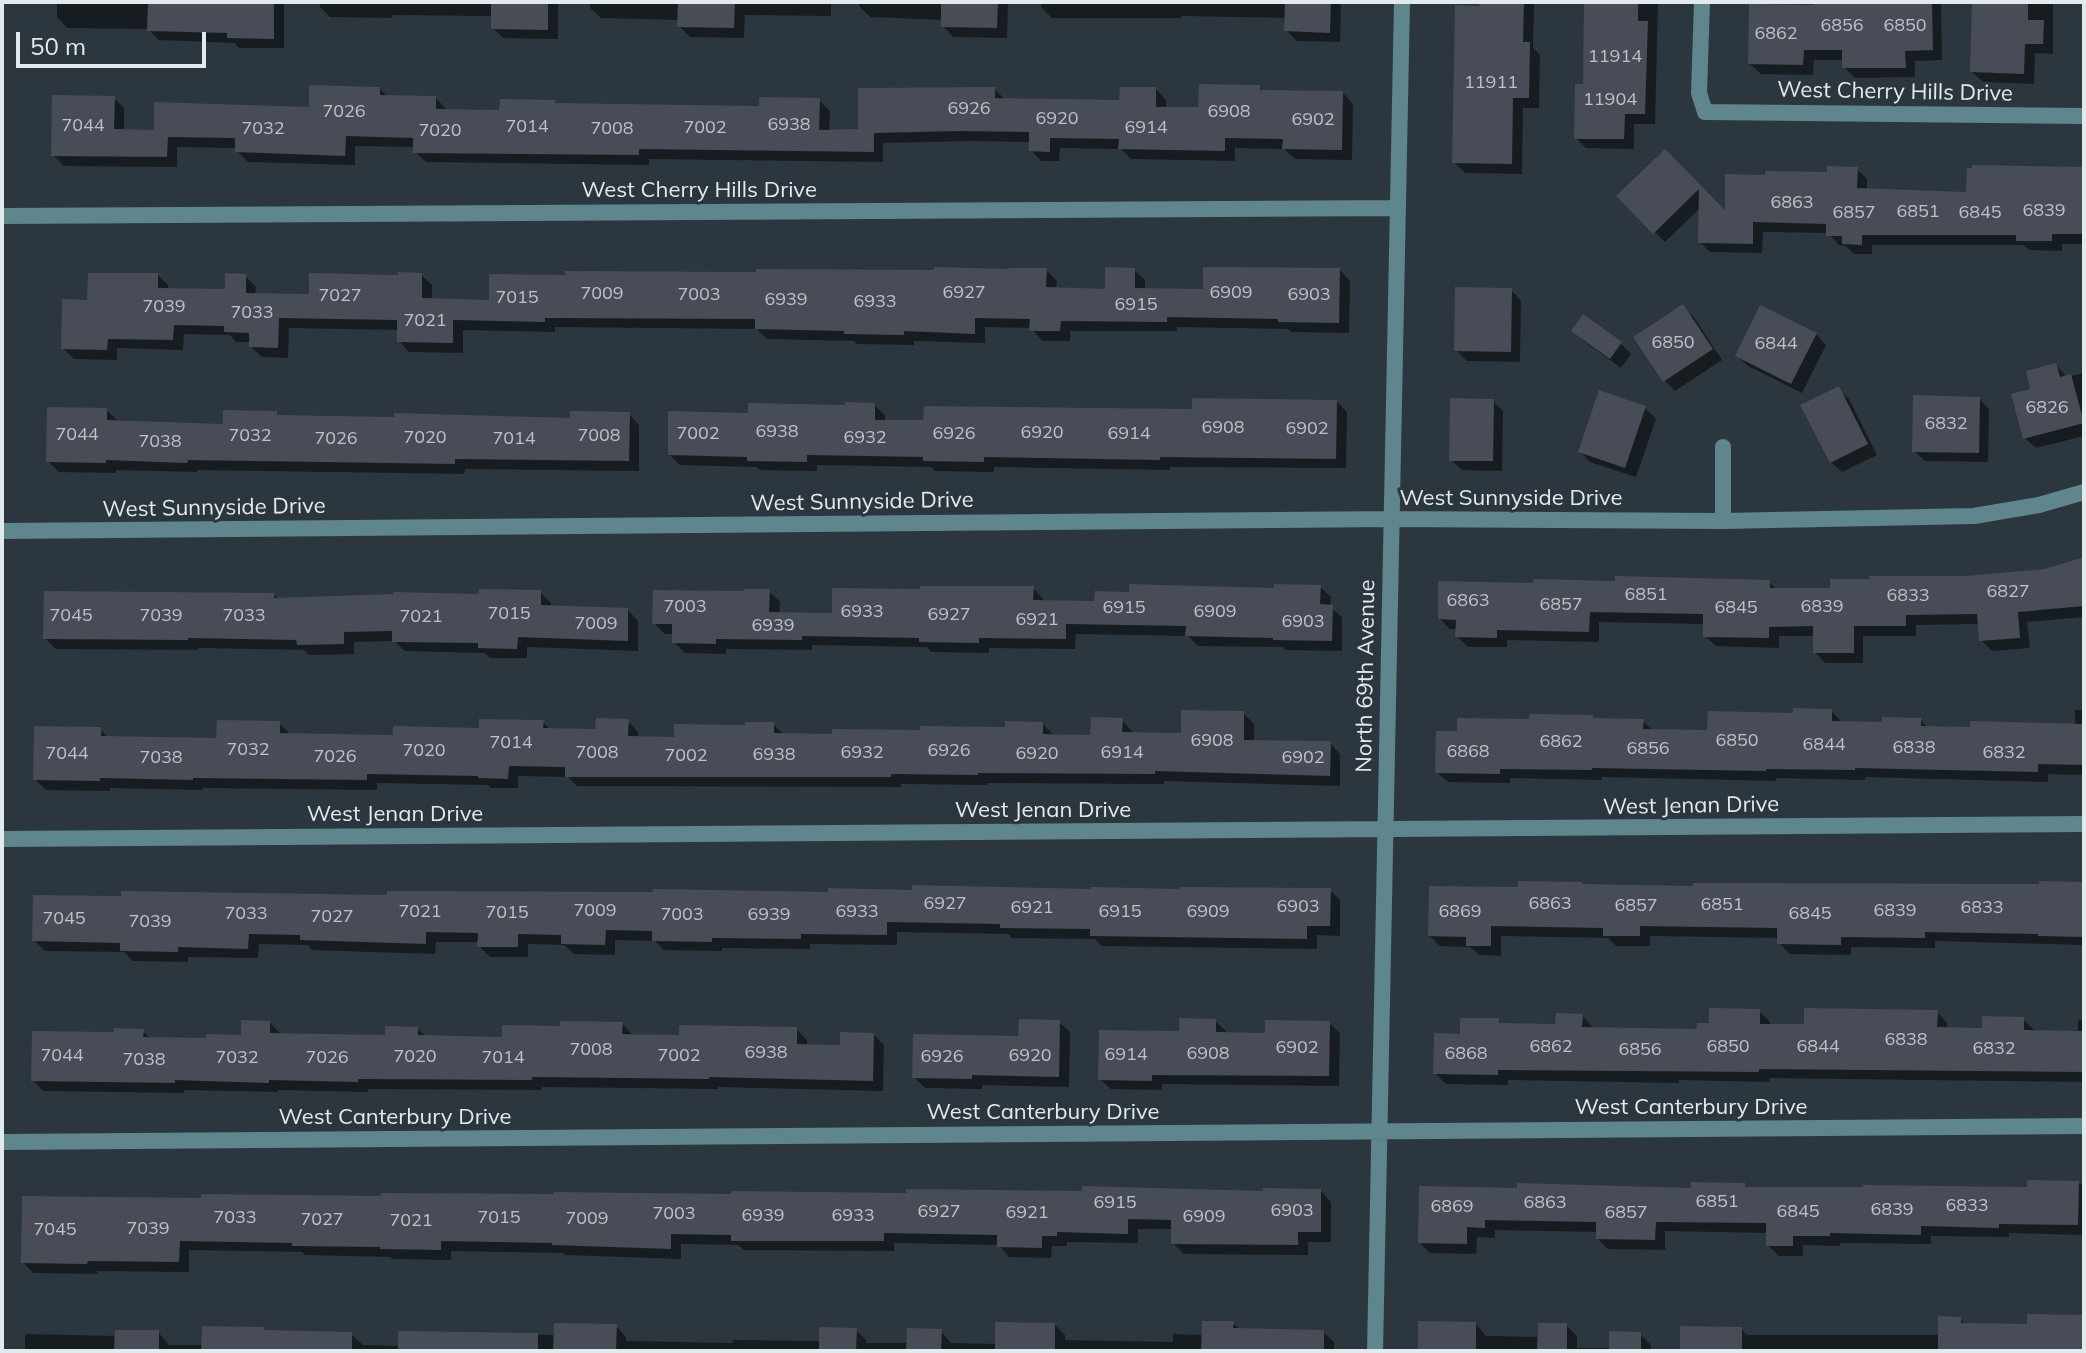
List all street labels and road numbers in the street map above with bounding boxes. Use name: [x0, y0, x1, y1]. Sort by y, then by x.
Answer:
street label: West Cherry Hills Drive: [1777, 77, 2013, 107]
street label: West Cherry Hills Drive: [581, 177, 817, 203]
street label: West Sunnyside Drive: [1399, 485, 1623, 511]
street label: West Sunnyside Drive: [750, 487, 974, 517]
street label: West Sunnyside Drive: [102, 493, 326, 523]
street label: North 69th Avenue: [1351, 579, 1381, 773]
street label: West Jenan Drive: [1603, 791, 1779, 821]
street label: West Jenan Drive: [955, 797, 1131, 823]
street label: West Jenan Drive: [307, 801, 483, 827]
street label: West Canterbury Drive: [1575, 1094, 1807, 1120]
street label: West Canterbury Drive: [927, 1099, 1159, 1125]
street label: West Canterbury Drive: [279, 1104, 511, 1130]

